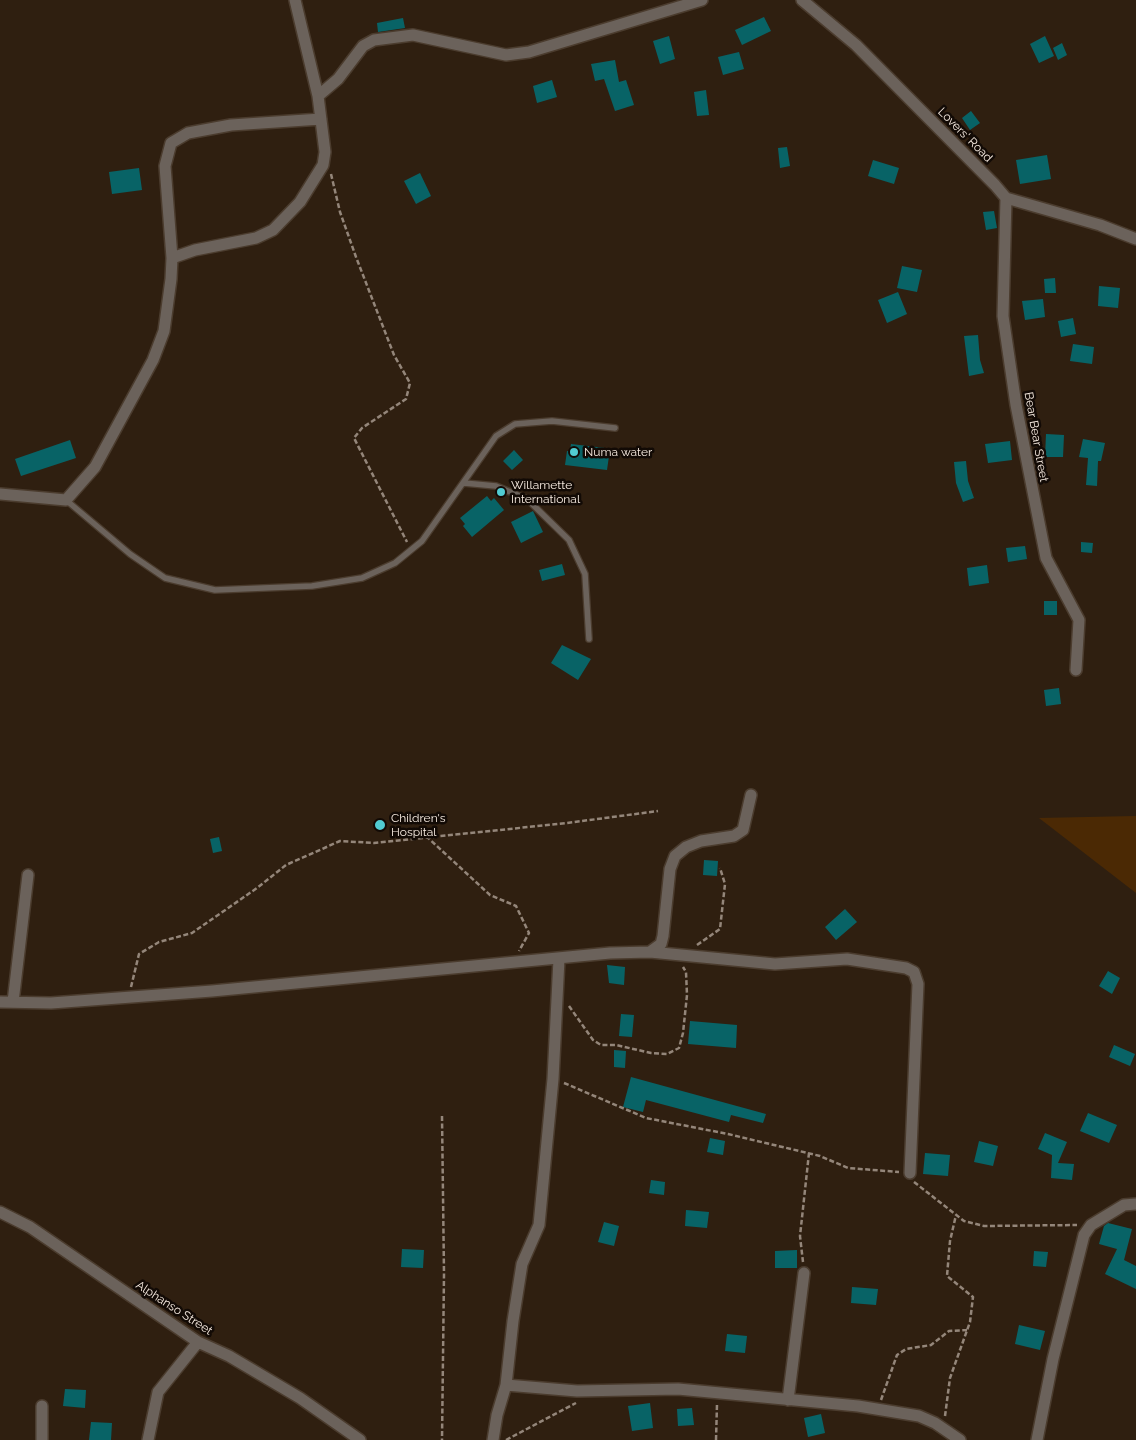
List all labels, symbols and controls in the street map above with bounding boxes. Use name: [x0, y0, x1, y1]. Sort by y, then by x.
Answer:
street label: Lovers' Road: [935, 105, 995, 165]
street label: Bear Bear Street: [1021, 391, 1051, 483]
place label: Numa water: [584, 445, 652, 459]
marker: Numa water: [568, 446, 580, 458]
place label: Willamette International: [511, 478, 580, 506]
marker: Willamette International: [495, 486, 507, 498]
place label: Children's Hospital: [391, 811, 446, 839]
marker: Children's Hospital: [373, 818, 387, 832]
street label: Alphanso Street: [133, 1278, 215, 1338]

